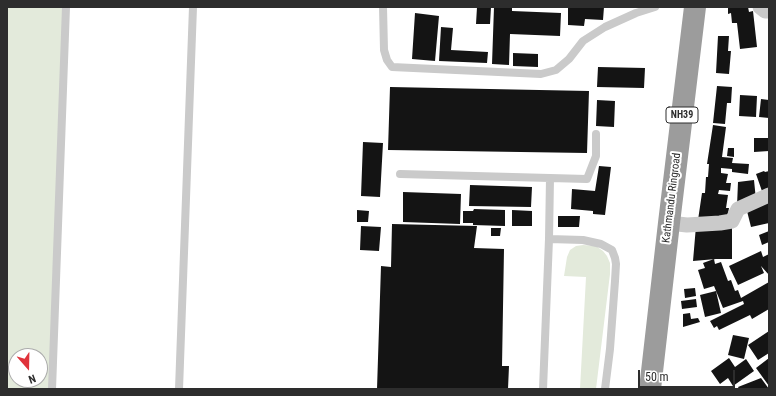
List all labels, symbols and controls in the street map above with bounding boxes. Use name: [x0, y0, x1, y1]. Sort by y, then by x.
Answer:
road number: NH39: [666, 107, 698, 123]
street label: Kathmandu Ringroad: [660, 152, 684, 244]
north arrow: [8, 348, 48, 388]
scale bar: [640, 362, 737, 388]
text: 50 m: [645, 370, 669, 384]
text: N: [27, 372, 37, 386]

